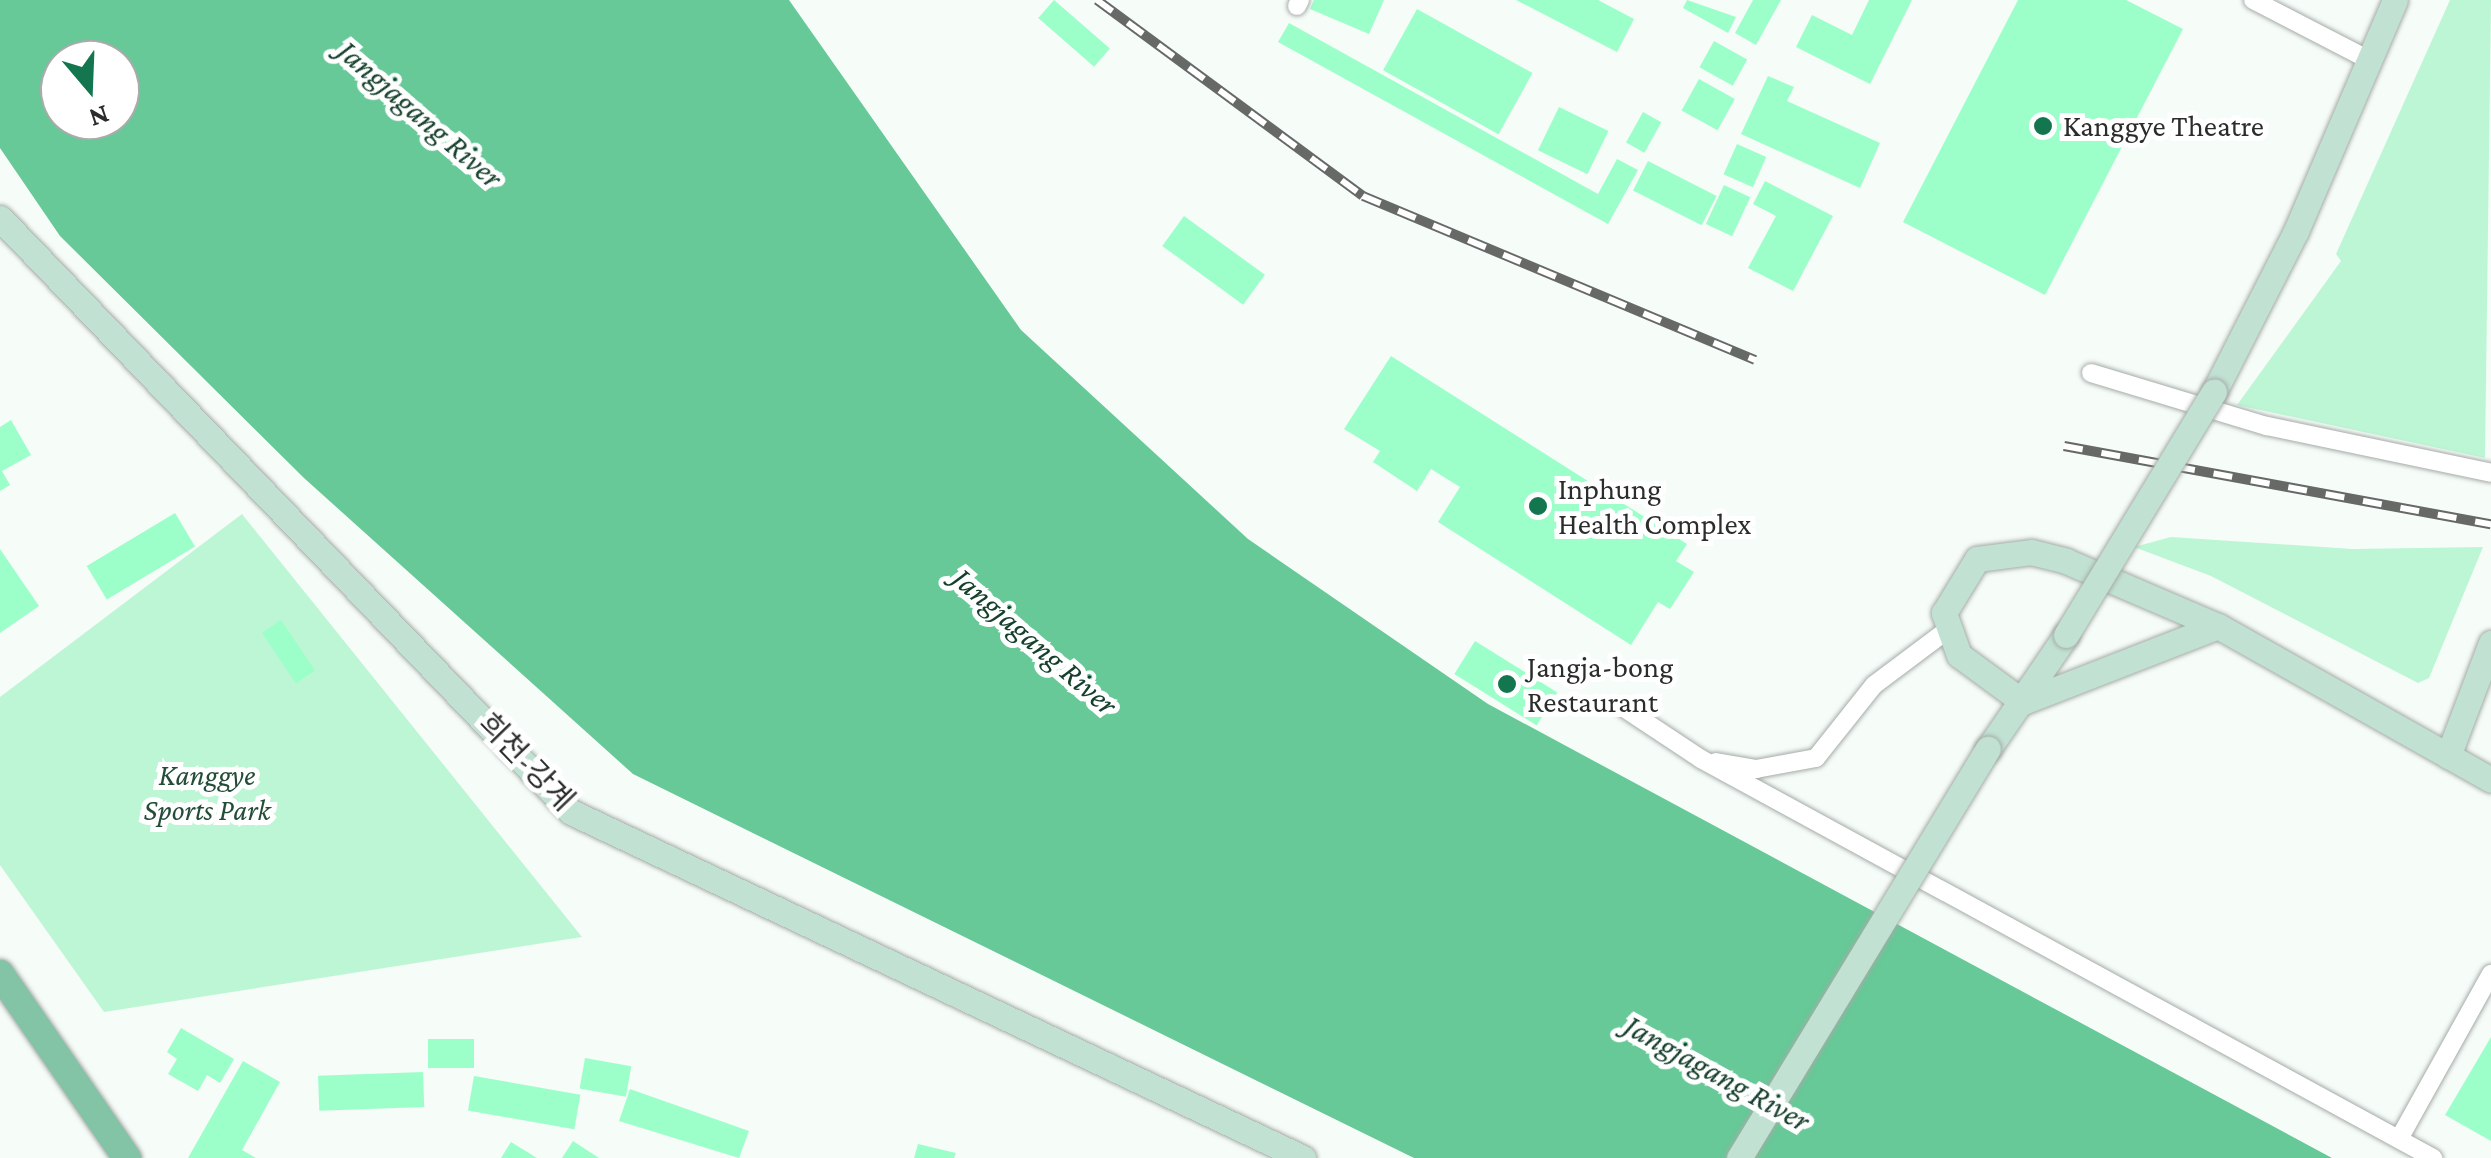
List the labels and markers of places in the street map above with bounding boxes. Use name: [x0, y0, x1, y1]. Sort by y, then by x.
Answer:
place label: Kanggye Theatre: [2063, 108, 2264, 144]
marker: Kanggye Theatre: [2032, 115, 2054, 137]
place label: Inphung Health Complex: [1558, 471, 1751, 542]
marker: Inphung Health Complex: [1527, 495, 1549, 517]
place label: Jangja-bong Restaurant: [1527, 649, 1674, 720]
marker: Jangja-bong Restaurant: [1496, 673, 1518, 695]

